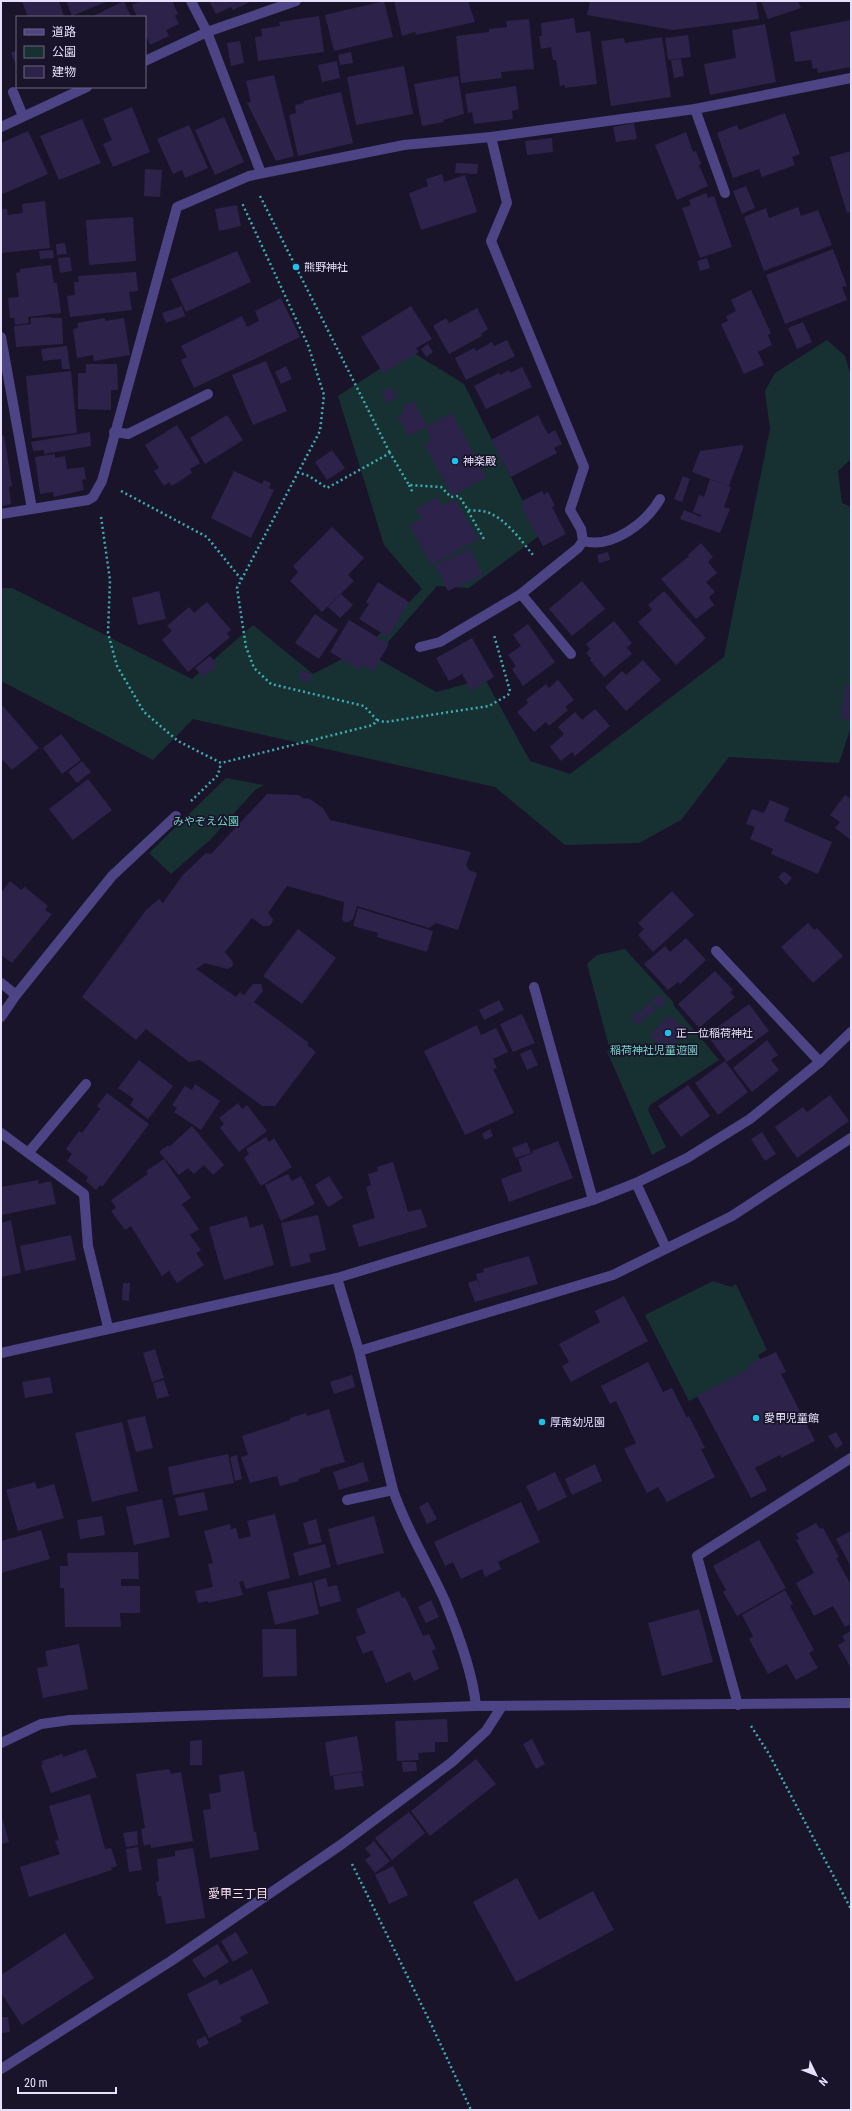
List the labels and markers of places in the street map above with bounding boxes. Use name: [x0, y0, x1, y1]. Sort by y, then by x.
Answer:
place label: 熊野神社: [304, 261, 348, 274]
marker: 熊野神社: [291, 262, 301, 272]
place label: 神楽殿: [463, 455, 496, 468]
marker: 神楽殿: [450, 456, 460, 466]
place label: 正一位稲荷神社: [676, 1027, 753, 1040]
marker: 正一位稲荷神社: [663, 1028, 673, 1038]
place label: 愛甲児童館: [764, 1412, 819, 1425]
marker: 愛甲児童館: [751, 1413, 761, 1423]
place label: 厚南幼児園: [550, 1416, 605, 1429]
marker: 厚南幼児園: [537, 1417, 547, 1427]

